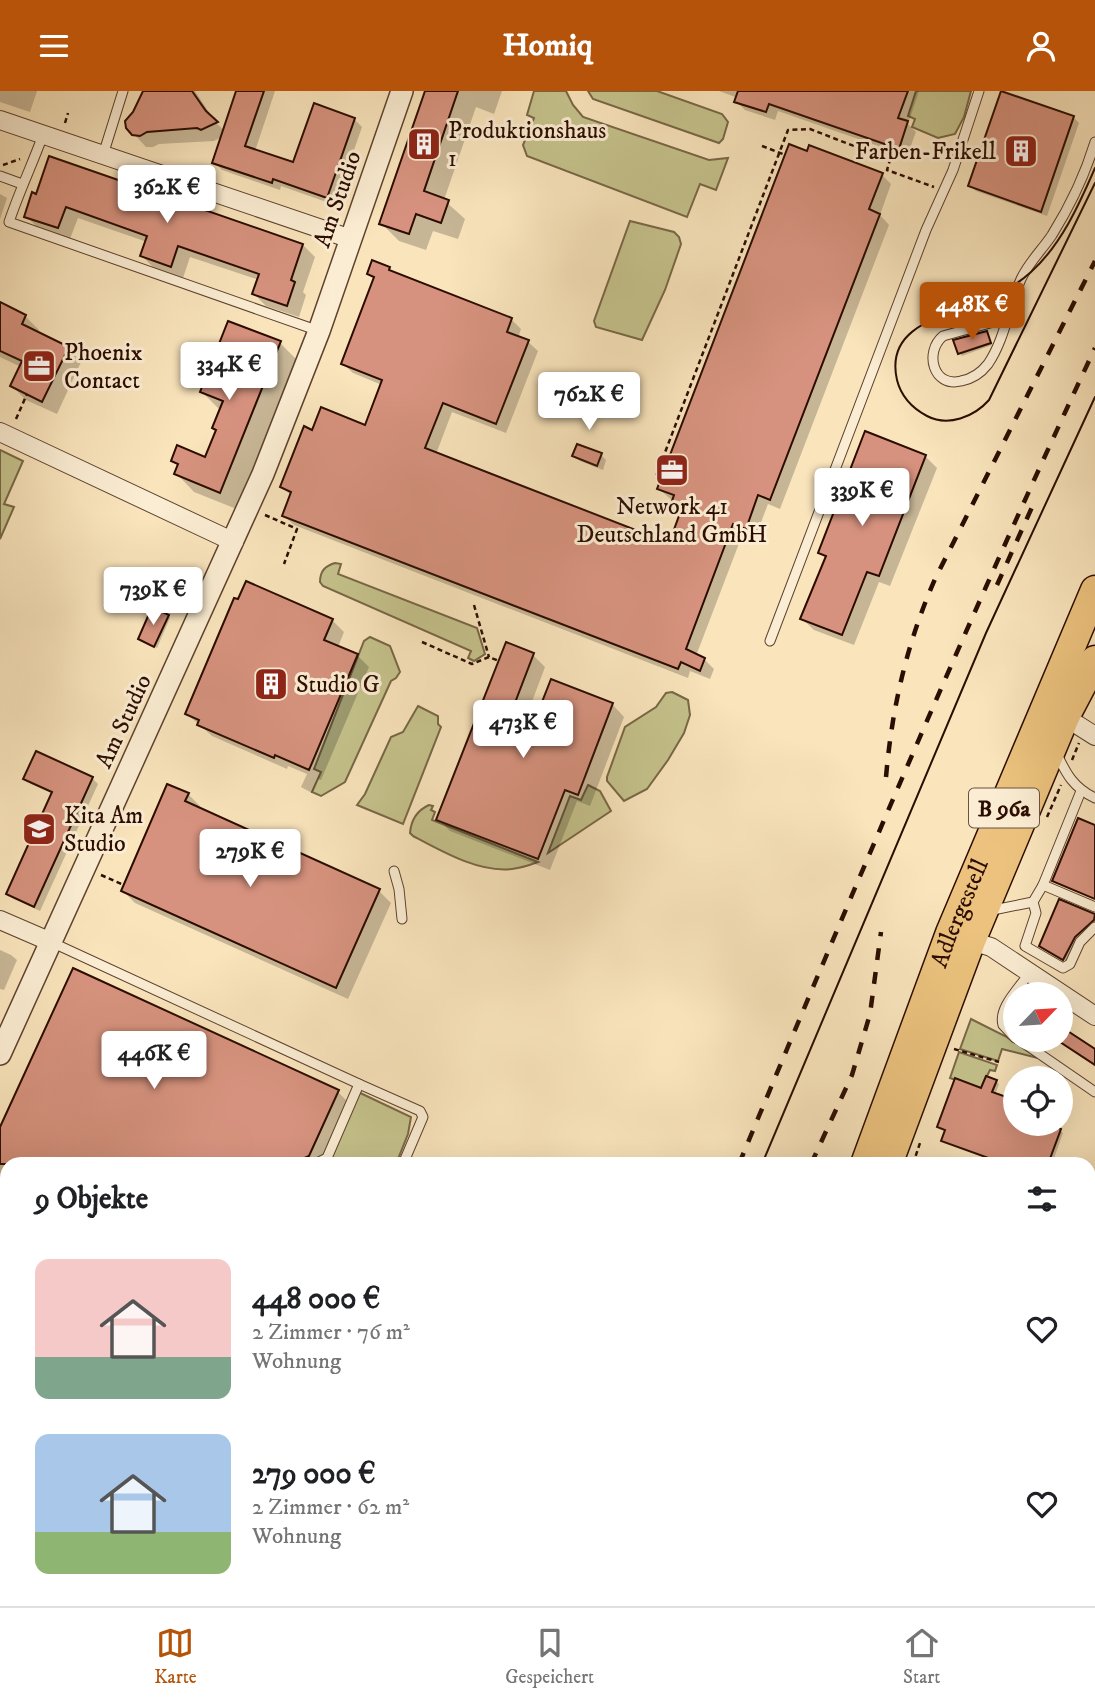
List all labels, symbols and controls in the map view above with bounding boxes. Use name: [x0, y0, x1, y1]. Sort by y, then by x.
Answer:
text: Homiq: [502, 26, 593, 66]
icon: menu: [35, 27, 73, 65]
icon: person: [1022, 27, 1060, 65]
place label: Produktionshaus 1: [448, 116, 606, 174]
building icon: Produktionshaus 1: [405, 125, 443, 163]
building icon: Farben-Frikell: [1002, 132, 1040, 170]
place label: Farben-Frikell: [855, 137, 997, 167]
street label: Am Studio: [307, 147, 368, 252]
pin: 362K €: [110, 165, 224, 225]
text: 362K €: [134, 173, 200, 202]
pin: 448K €: [915, 282, 1029, 342]
text: 448K €: [936, 290, 1008, 319]
place label: Phoenix Contact: [64, 338, 143, 396]
pin: 334K €: [172, 343, 286, 402]
office icon: Phoenix Contact: [20, 347, 58, 385]
text: 334K €: [197, 350, 261, 379]
pin: 762K €: [532, 373, 646, 432]
text: 762K €: [554, 380, 624, 409]
office icon: Network 41 Deutschland GmbH: [653, 451, 691, 489]
pin: 339K €: [805, 469, 919, 528]
text: 339K €: [830, 476, 894, 505]
place label: Network 41 Deutschland GmbH: [577, 492, 767, 550]
pin: 739K €: [96, 567, 210, 627]
text: 739K €: [120, 575, 186, 604]
building icon: Studio G: [252, 665, 290, 703]
street label: Am Studio: [89, 670, 159, 773]
place label: Studio G: [296, 670, 380, 700]
pin: 473K €: [466, 701, 580, 760]
text: 473K €: [489, 708, 557, 737]
road number: B 96a: [969, 789, 1039, 827]
place label: Kita Am Studio: [64, 801, 143, 859]
school or university icon: Kita Am Studio: [20, 810, 58, 848]
pin: 279K €: [193, 829, 307, 889]
text: 279K €: [216, 837, 284, 866]
street label: Adlergestell: [925, 854, 996, 972]
north arrow: [1003, 982, 1073, 1052]
map controls: [1003, 982, 1073, 1136]
pin: 446K €: [97, 1031, 211, 1091]
text: 446K €: [117, 1039, 191, 1068]
button: locate: [1003, 1066, 1073, 1136]
icon: filters: [1023, 1180, 1061, 1218]
text: 9 Objekte: [35, 1181, 148, 1218]
text: 448 000 €: [252, 1281, 380, 1318]
icon: home: [91, 1287, 175, 1371]
icon: heart: [1023, 1310, 1061, 1348]
text: 2 Zimmer · 76 m²: [252, 1318, 410, 1347]
text: Wohnung: [252, 1347, 341, 1376]
text: 279 000 €: [252, 1456, 376, 1493]
icon: home: [91, 1462, 175, 1546]
icon: heart: [1023, 1485, 1061, 1523]
text: 2 Zimmer · 62 m²: [252, 1493, 409, 1522]
text: Wohnung: [252, 1522, 341, 1551]
tab: Karte: [154, 1624, 197, 1689]
tab: Gespeichert: [505, 1624, 594, 1689]
tab: Start: [903, 1624, 941, 1689]

